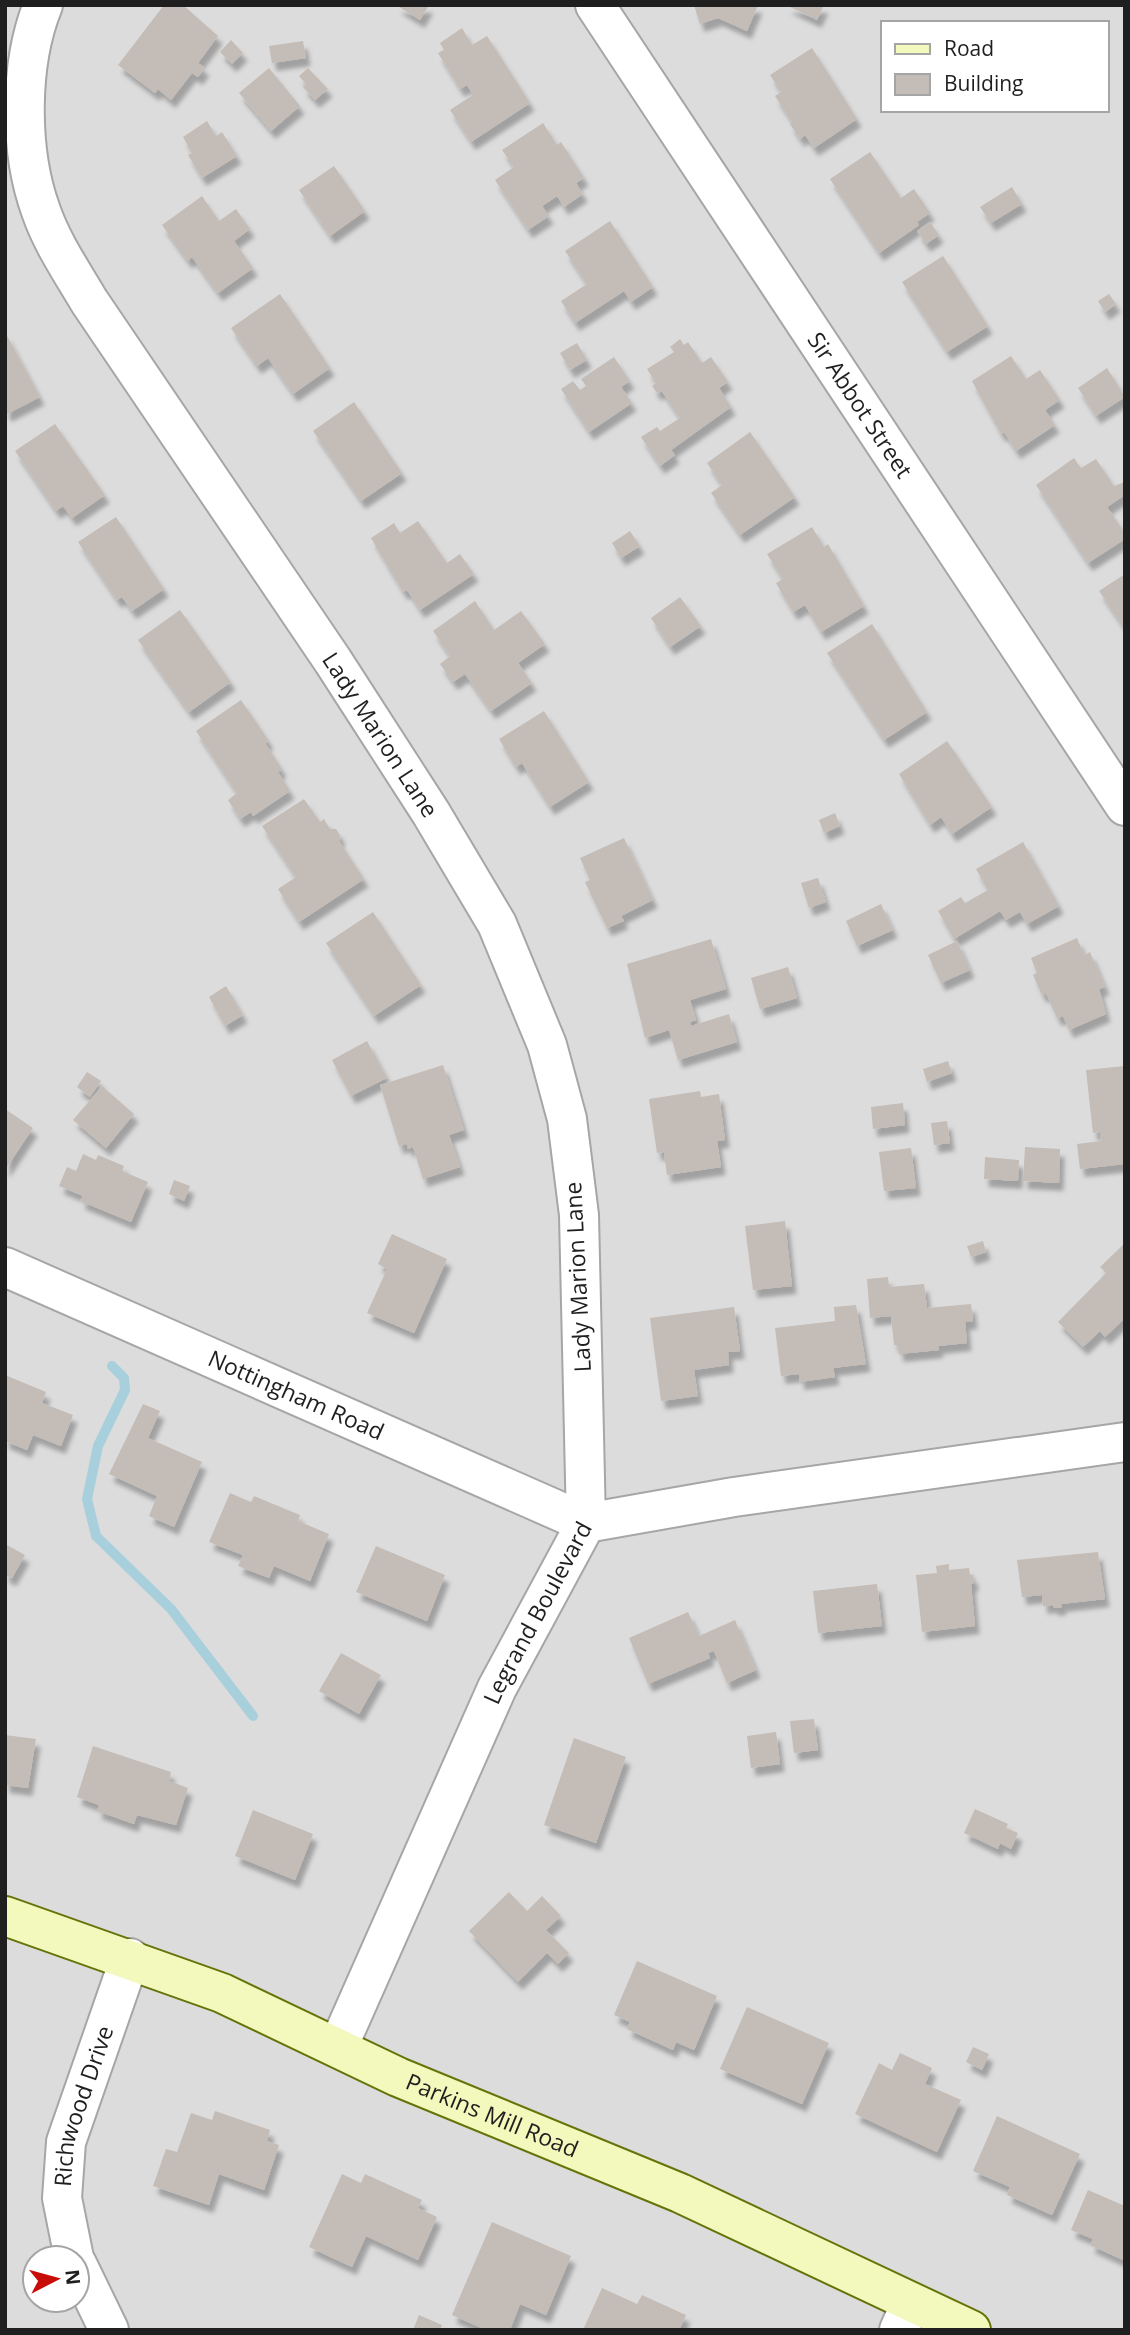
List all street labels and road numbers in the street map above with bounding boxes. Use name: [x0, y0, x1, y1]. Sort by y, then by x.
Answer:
street label: Sir Abbot Street: [801, 326, 921, 484]
street label: Lady Marion Lane: [315, 646, 446, 823]
street label: Lady Marion Lane: [556, 1181, 598, 1373]
street label: Nottingham Road: [203, 1342, 389, 1447]
street label: Legrand Boulevard: [475, 1515, 599, 1709]
street label: Richwood Drive: [46, 2021, 120, 2188]
street label: Parkins Mill Road: [401, 2065, 584, 2165]

